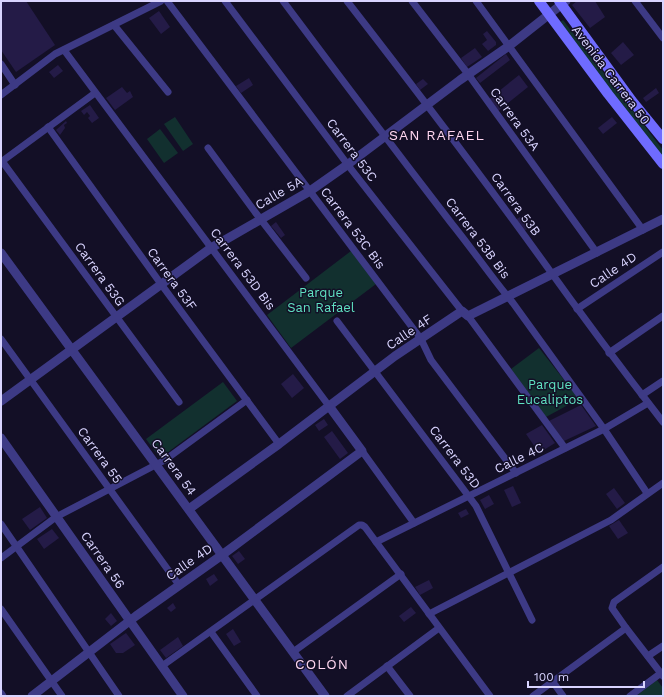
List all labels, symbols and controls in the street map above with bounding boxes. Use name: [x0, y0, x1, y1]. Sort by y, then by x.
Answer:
street label: Avenida Carrera 50: [569, 23, 653, 127]
street label: Carrera 53A: [487, 84, 543, 154]
street label: Carrera 53C: [323, 116, 381, 184]
district label: SAN RAFAEL: [389, 127, 485, 143]
street label: Carrera 53B: [488, 169, 544, 239]
street label: Calle 5A: [253, 173, 306, 213]
street label: Carrera 53C Bis: [317, 184, 389, 272]
street label: Carrera 53B Bis: [443, 194, 513, 282]
street label: Carrera 53D Bis: [207, 225, 279, 313]
street label: Carrera 53G: [72, 239, 128, 309]
street label: Carrera 53F: [144, 245, 200, 313]
street label: Calle 4D: [587, 249, 639, 291]
park label: Parque San Rafael: [287, 285, 355, 315]
street label: Calle 4F: [383, 311, 435, 353]
park label: Parque Eucaliptos: [517, 377, 583, 407]
street label: Carrera 53D: [426, 422, 484, 492]
street label: Carrera 55: [75, 424, 125, 486]
street label: Carrera 54: [148, 436, 200, 498]
street label: Calle 4C: [492, 440, 546, 476]
street label: Carrera 56: [78, 529, 128, 592]
street label: Calle 4D: [163, 541, 215, 583]
district label: COLÓN: [295, 656, 349, 672]
scale bar: [528, 663, 644, 689]
text: 100 m: [534, 670, 569, 684]

